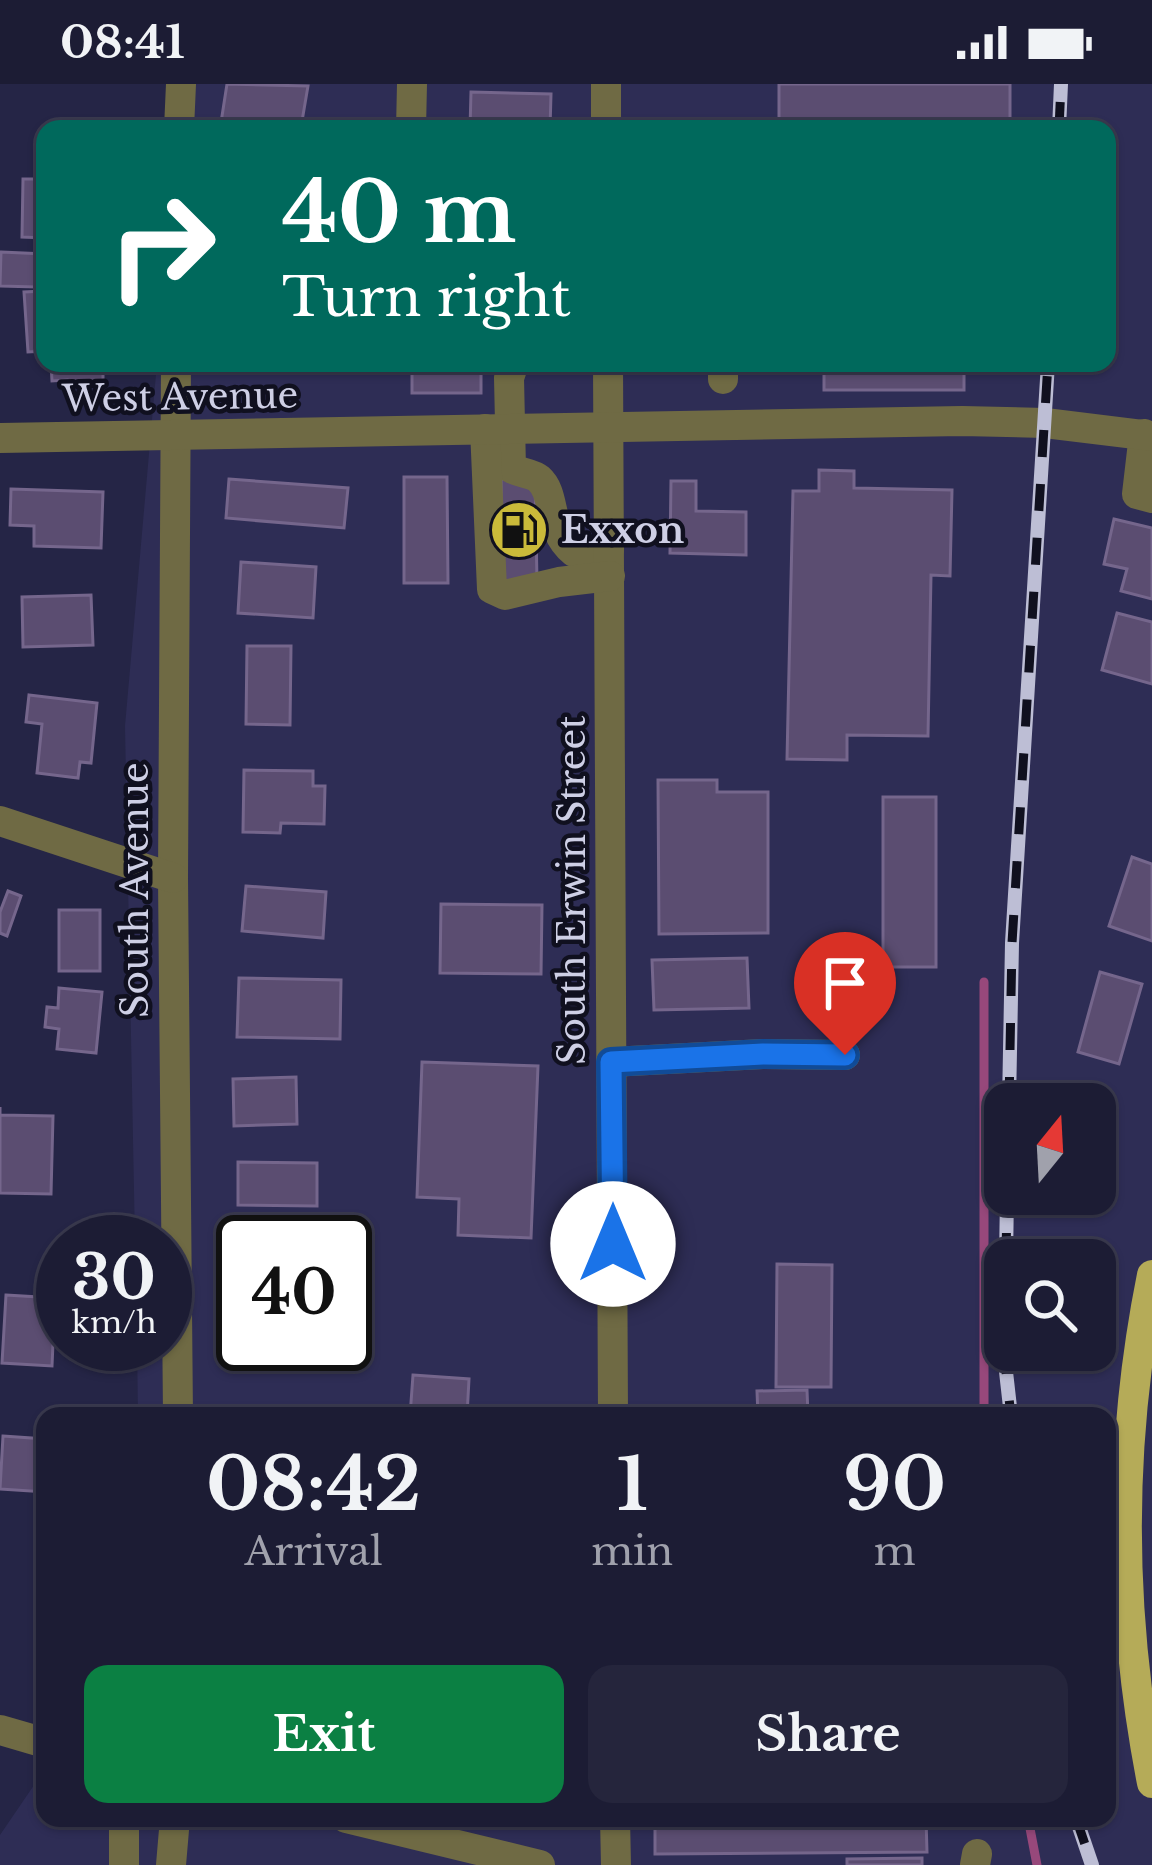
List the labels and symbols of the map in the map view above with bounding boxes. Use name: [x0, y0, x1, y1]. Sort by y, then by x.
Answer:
street label: West Avenue: [61, 372, 298, 422]
fuel station icon: Exxon: [488, 499, 550, 561]
place label: Exxon: [561, 508, 684, 553]
street label: South Erwin Street: [550, 715, 595, 1065]
street label: South Avenue: [113, 762, 158, 1018]
pin: [794, 932, 896, 1055]
north arrow: [984, 1083, 1116, 1215]
position arrow: [550, 1181, 676, 1307]
speed limit sign: 40: [216, 1215, 372, 1371]

